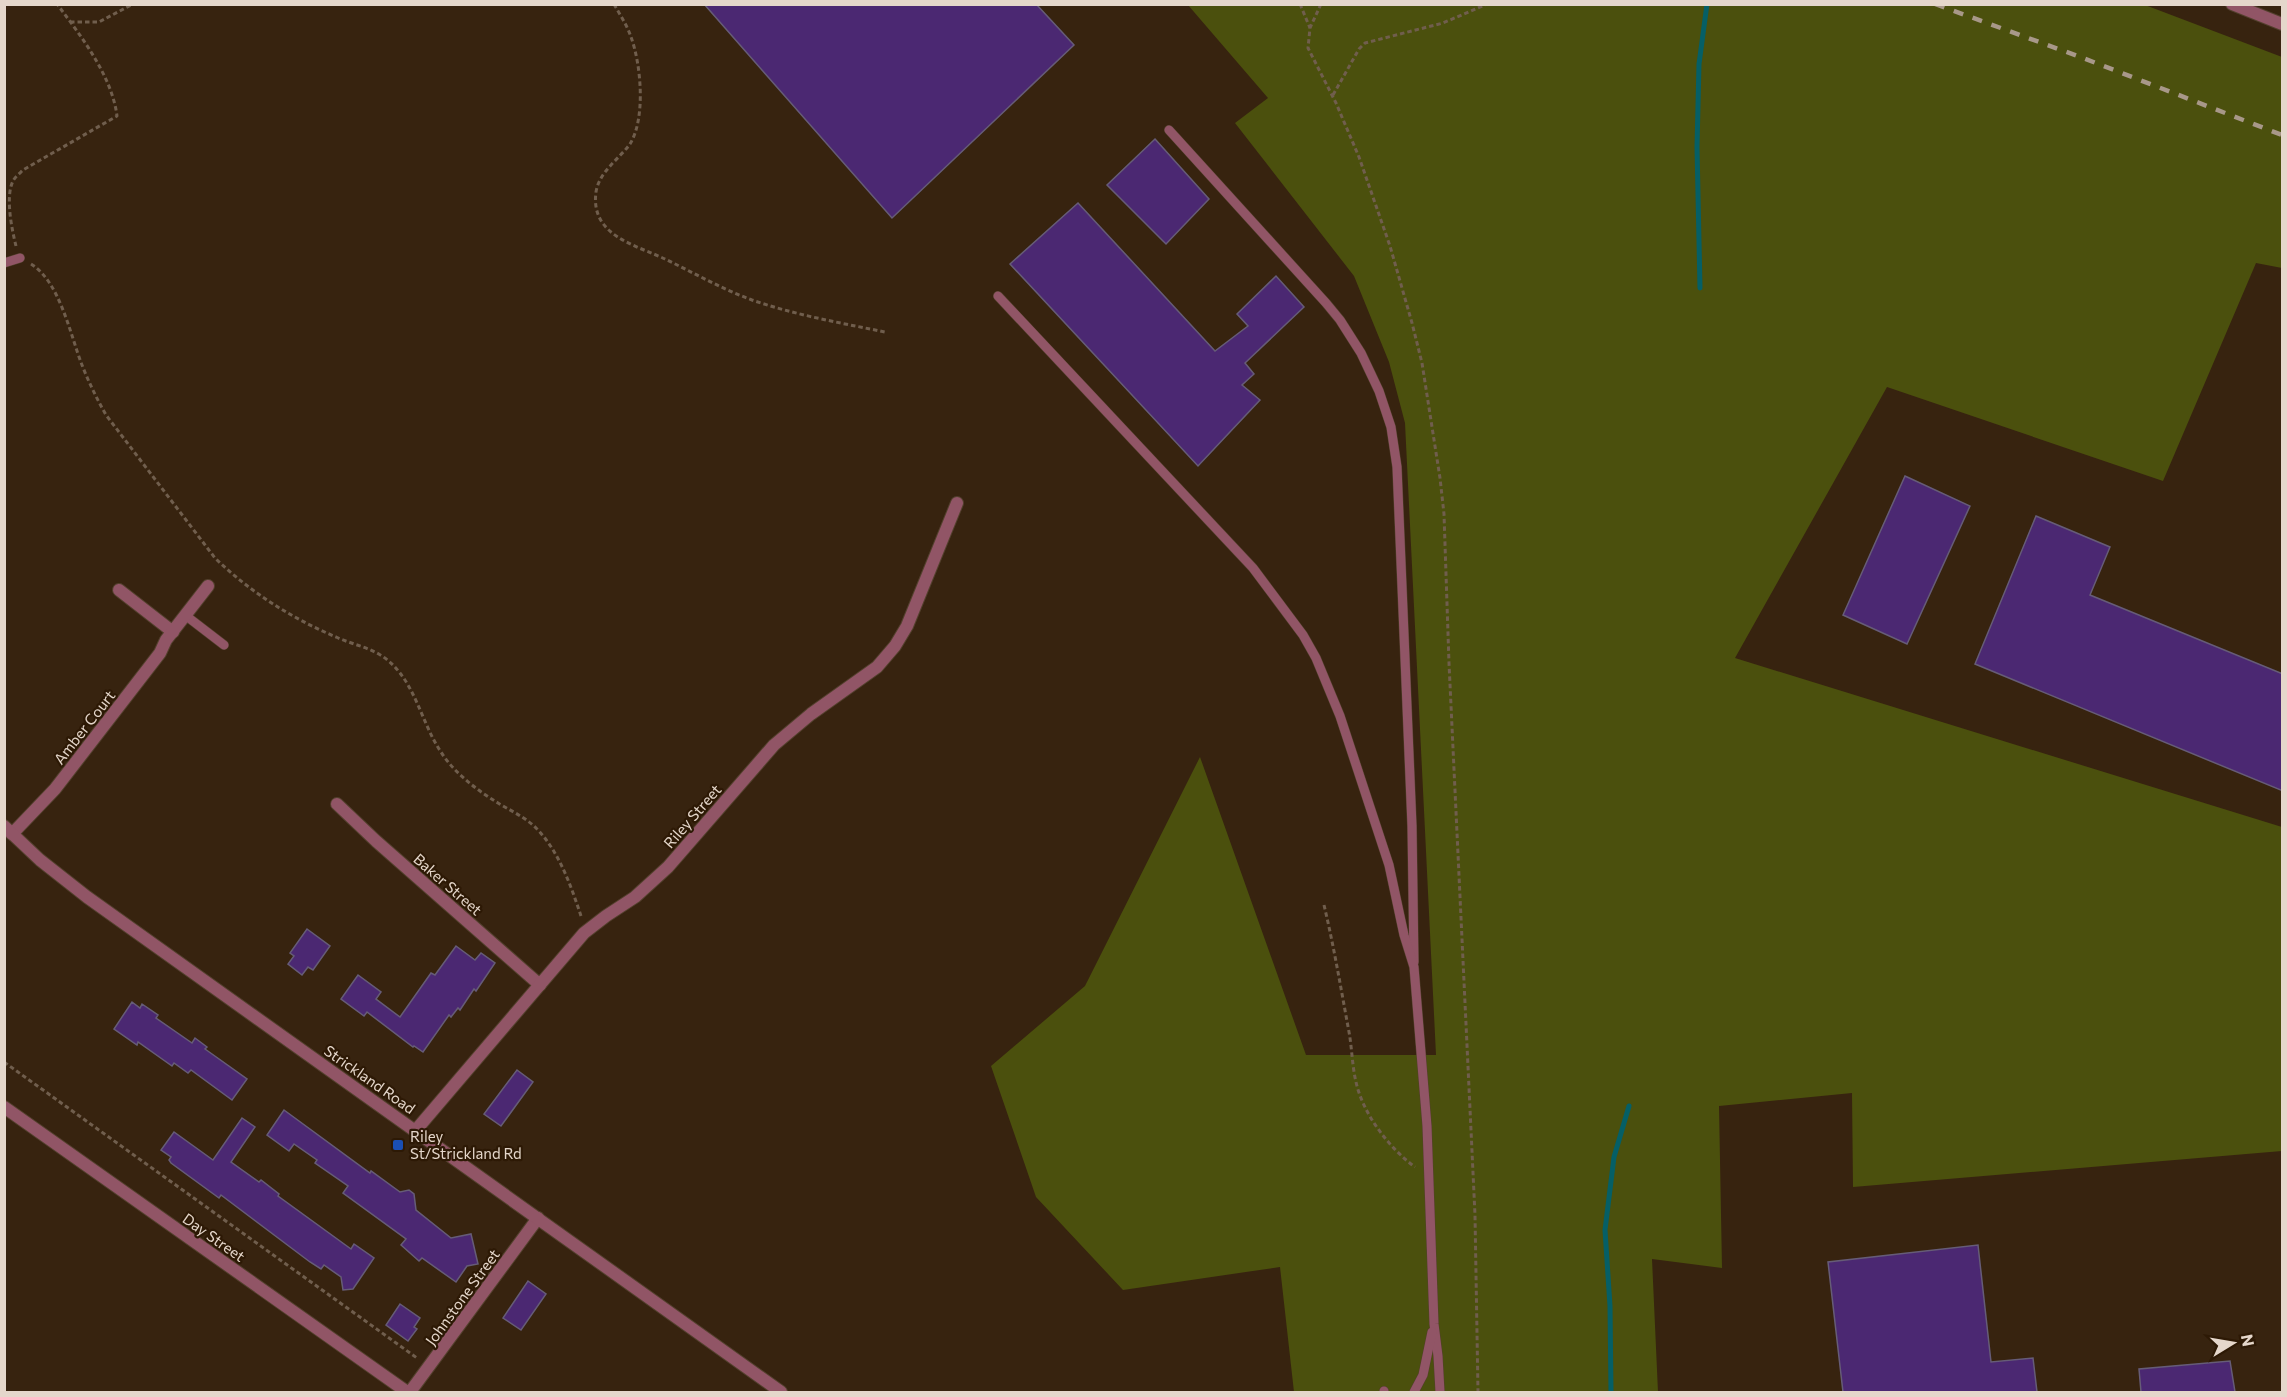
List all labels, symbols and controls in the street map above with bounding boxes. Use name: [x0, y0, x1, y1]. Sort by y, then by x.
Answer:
street label: Amber Court: [50, 686, 118, 768]
street label: Riley Street: [659, 780, 725, 852]
street label: Baker Street: [410, 849, 486, 919]
street label: Strickland Road: [321, 1041, 419, 1117]
place label: Riley St/Strickland Rd: [410, 1127, 522, 1162]
marker: Riley St/Strickland Rd: [391, 1138, 405, 1152]
street label: Day Street: [179, 1209, 249, 1265]
street label: Johnstone Street: [421, 1246, 503, 1348]
north arrow: [2203, 1313, 2263, 1373]
text: N: [2238, 1332, 2259, 1348]

